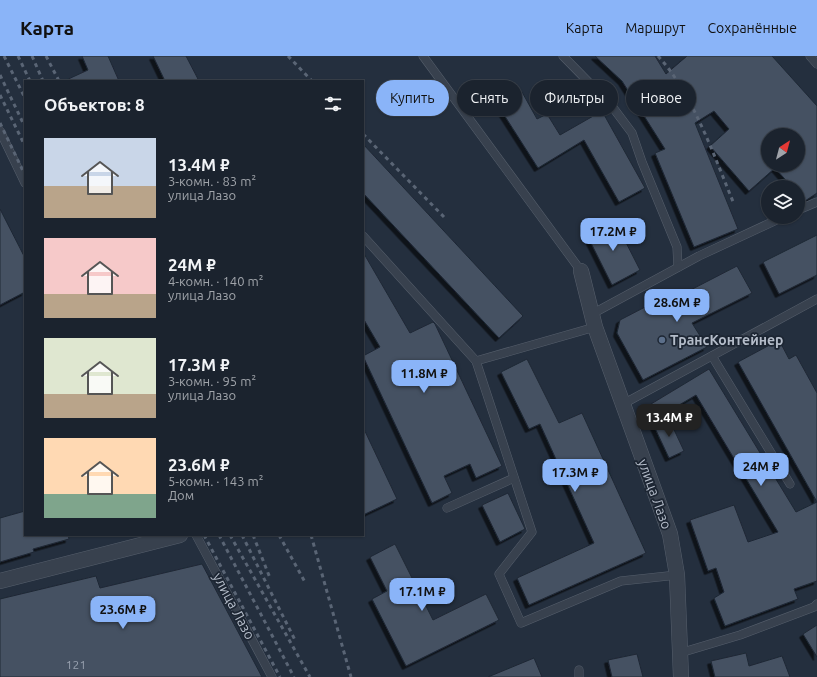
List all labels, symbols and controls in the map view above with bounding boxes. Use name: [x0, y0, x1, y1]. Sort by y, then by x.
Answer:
text: Карта: [20, 17, 74, 39]
text: Карта: [566, 20, 603, 36]
text: Маршрут: [625, 20, 686, 36]
text: Сохранённые: [708, 20, 797, 36]
chip: Купить: [376, 80, 449, 116]
chip: Снять: [457, 80, 522, 116]
chip: Фильтры: [530, 80, 618, 116]
chip: Новое: [626, 80, 696, 116]
icon: filters: [322, 93, 344, 115]
text: Объектов: 8: [44, 95, 144, 114]
north arrow: [761, 128, 805, 172]
map controls: [761, 128, 805, 224]
icon: home: [76, 154, 124, 202]
text: 13.4M ₽: [168, 155, 230, 174]
text: 3-комн. · 83 m²: [168, 174, 256, 188]
button: layers: [761, 180, 805, 224]
text: улица Лазо: [168, 188, 236, 202]
pin: 17.2M ₽: [576, 218, 650, 252]
text: 17.2M ₽: [589, 224, 637, 238]
icon: home: [76, 254, 124, 302]
text: 24M ₽: [168, 255, 216, 274]
text: 4-комн. · 140 m²: [168, 274, 263, 288]
text: улица Лазо: [168, 288, 236, 302]
pin: 28.6M ₽: [640, 289, 714, 323]
text: 28.6M ₽: [653, 295, 701, 309]
place label: ТрансКонтейнер: [670, 332, 783, 348]
marker: ТрансКонтейнер: [657, 335, 667, 345]
icon: home: [76, 354, 124, 402]
text: 17.3M ₽: [168, 355, 230, 374]
pin: 11.8M ₽: [387, 360, 461, 394]
text: 11.8M ₽: [400, 366, 448, 380]
text: 3-комн. · 95 m²: [168, 374, 256, 388]
text: улица Лазо: [168, 388, 236, 402]
pin: 13.4M ₽: [632, 404, 706, 438]
text: 13.4M ₽: [645, 410, 693, 424]
pin: 24M ₽: [733, 453, 789, 487]
icon: home: [76, 454, 124, 502]
text: 23.6M ₽: [168, 455, 230, 474]
street label: улица Лазо: [635, 457, 675, 531]
pin: 17.3M ₽: [538, 459, 612, 493]
text: 24M ₽: [743, 459, 779, 473]
text: 17.3M ₽: [551, 465, 599, 479]
text: 5-комн. · 143 m²: [168, 474, 263, 488]
text: Дом: [168, 488, 194, 502]
street label: улица Лазо: [210, 570, 258, 642]
pin: 17.1M ₽: [385, 578, 459, 612]
text: 17.1M ₽: [398, 584, 446, 598]
pin: 23.6M ₽: [86, 596, 160, 630]
text: 23.6M ₽: [99, 602, 147, 616]
house number: 121: [66, 658, 86, 671]

